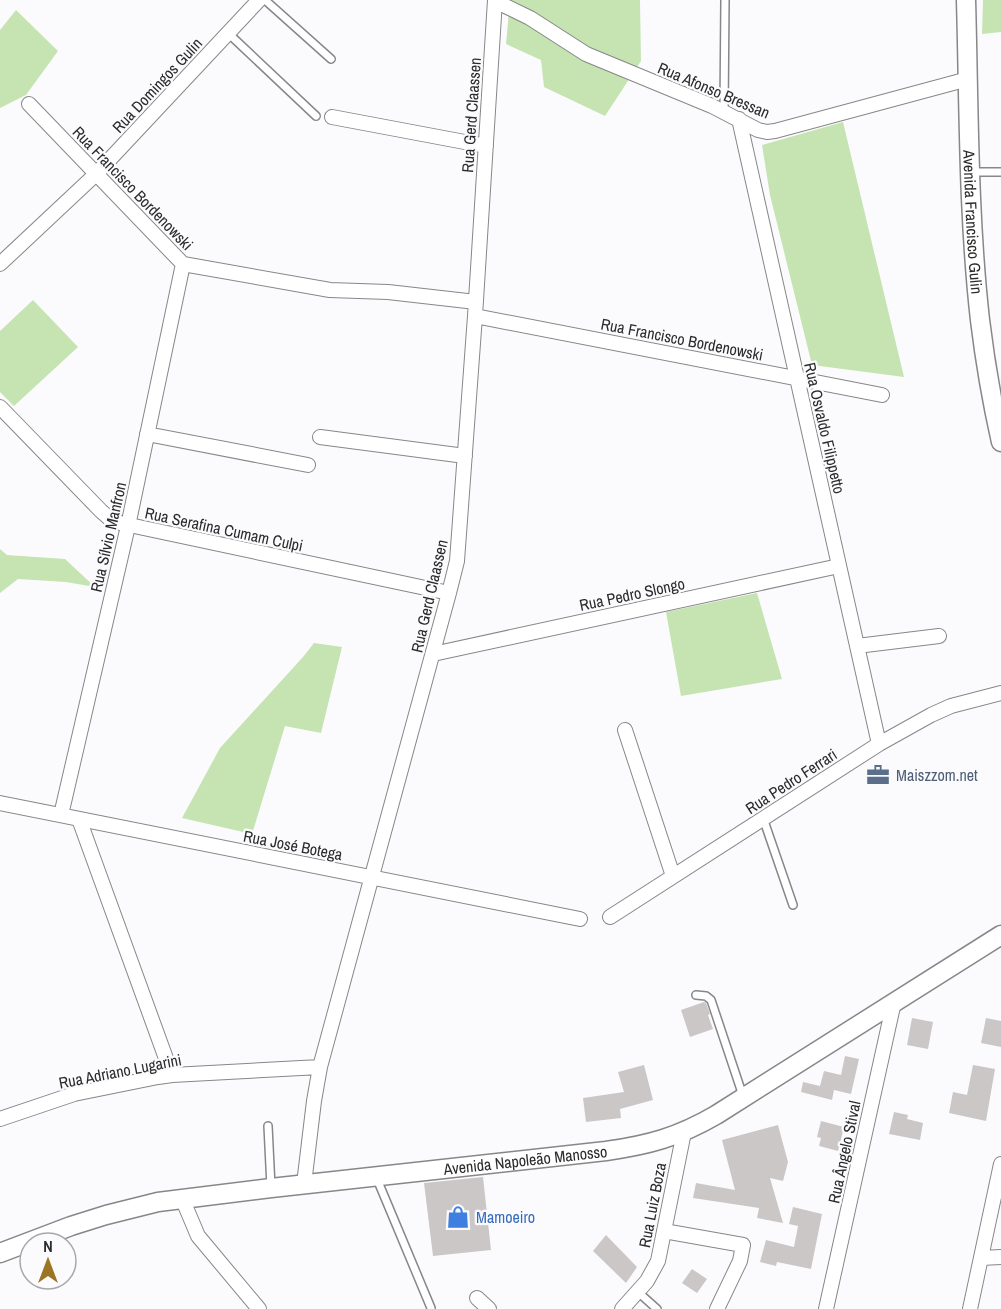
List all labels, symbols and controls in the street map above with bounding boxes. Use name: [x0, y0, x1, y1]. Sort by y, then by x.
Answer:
street label: Rua Domingos Gulin: [107, 33, 207, 137]
street label: Rua Gerd Claassen: [456, 57, 486, 173]
street label: Rua Afonso Bressan: [655, 57, 773, 123]
street label: Rua Francisco Bordenowski: [68, 121, 198, 255]
street label: Avenida Francisco Gulin: [958, 149, 988, 295]
street label: Rua Francisco Bordenowski: [599, 312, 765, 366]
street label: Rua Osvaldo Filippetto: [799, 360, 851, 496]
street label: Rua Sílvio Manfron: [85, 480, 131, 594]
street label: Rua Serafina Cumam Culpi: [143, 501, 305, 557]
street label: Rua Gerd Claassen: [405, 537, 453, 655]
street label: Rua Pedro Slongo: [577, 572, 687, 616]
street label: Rua Pedro Ferrari: [741, 743, 841, 819]
office icon: Maiszzom.net: [865, 762, 891, 788]
place label: Maiszzom.net: [896, 764, 978, 786]
street label: Rua José Botega: [241, 825, 345, 866]
street label: Rua Adriano Lugarini: [57, 1048, 183, 1094]
street label: Rua Ângelo Stival: [822, 1099, 866, 1205]
street label: Avenida Napoleão Manosso: [441, 1140, 608, 1180]
street label: Rua Luiz Boza: [633, 1160, 671, 1249]
shop icon: Mamoeiro: [445, 1204, 471, 1230]
place label: Mamoeiro: [476, 1206, 535, 1228]
north arrow: [18, 1231, 78, 1291]
text: N: [43, 1235, 53, 1257]

